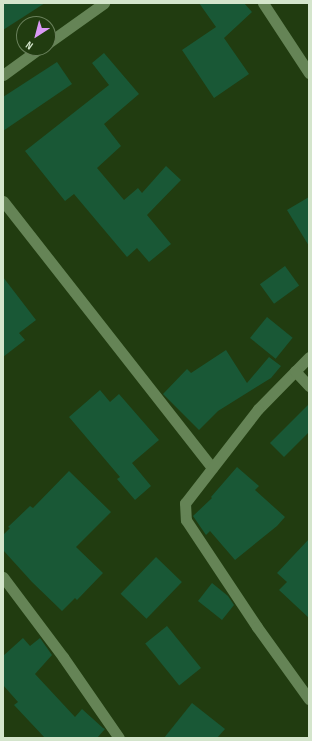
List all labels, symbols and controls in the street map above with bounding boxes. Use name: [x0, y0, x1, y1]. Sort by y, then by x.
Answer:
north arrow: [16, 16, 56, 56]
text: N: [23, 38, 35, 52]

